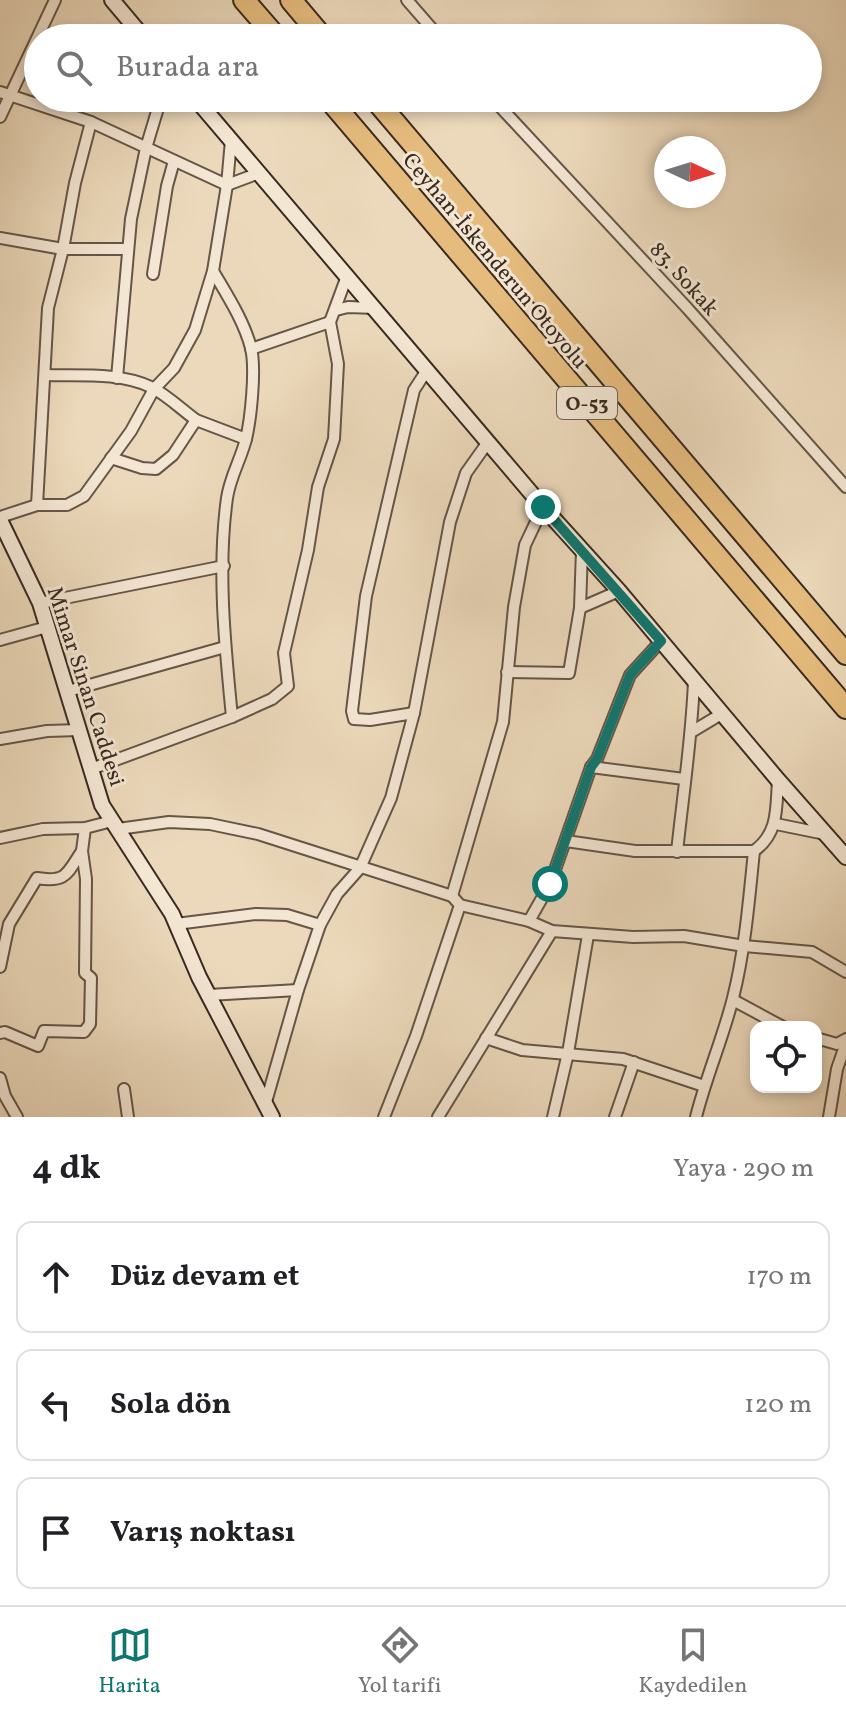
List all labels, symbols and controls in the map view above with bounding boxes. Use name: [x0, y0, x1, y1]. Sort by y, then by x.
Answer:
search box: [24, 24, 822, 112]
icon: search: [52, 46, 96, 90]
text: Burada ara: [116, 47, 259, 89]
north arrow: [654, 136, 726, 208]
street label: Ceyhan-İskenderun Otoyolu: [394, 147, 594, 376]
street label: 83. Sokak: [641, 236, 725, 324]
road number: O-53: [557, 387, 617, 419]
route end: [525, 489, 561, 525]
street label: Mimar Sinan Caddesi: [38, 583, 132, 791]
route start: [532, 866, 568, 902]
map controls: [750, 1021, 822, 1093]
button: locate: [750, 1021, 822, 1093]
text: 4 dk: [32, 1146, 101, 1193]
text: Yaya · 290 m: [673, 1151, 814, 1187]
icon: ahead: [34, 1255, 78, 1299]
text: Düz devam et: [110, 1256, 299, 1298]
text: 170 m: [747, 1259, 812, 1295]
icon: left: [34, 1383, 78, 1427]
text: Sola dön: [110, 1384, 231, 1426]
text: 120 m: [744, 1387, 812, 1423]
icon: arrive: [34, 1511, 78, 1555]
text: Varış noktası: [110, 1512, 295, 1554]
tab: Harita: [99, 1623, 161, 1702]
tab: Yol tarifi: [358, 1623, 441, 1702]
tab: Kaydedilen: [638, 1623, 747, 1702]

